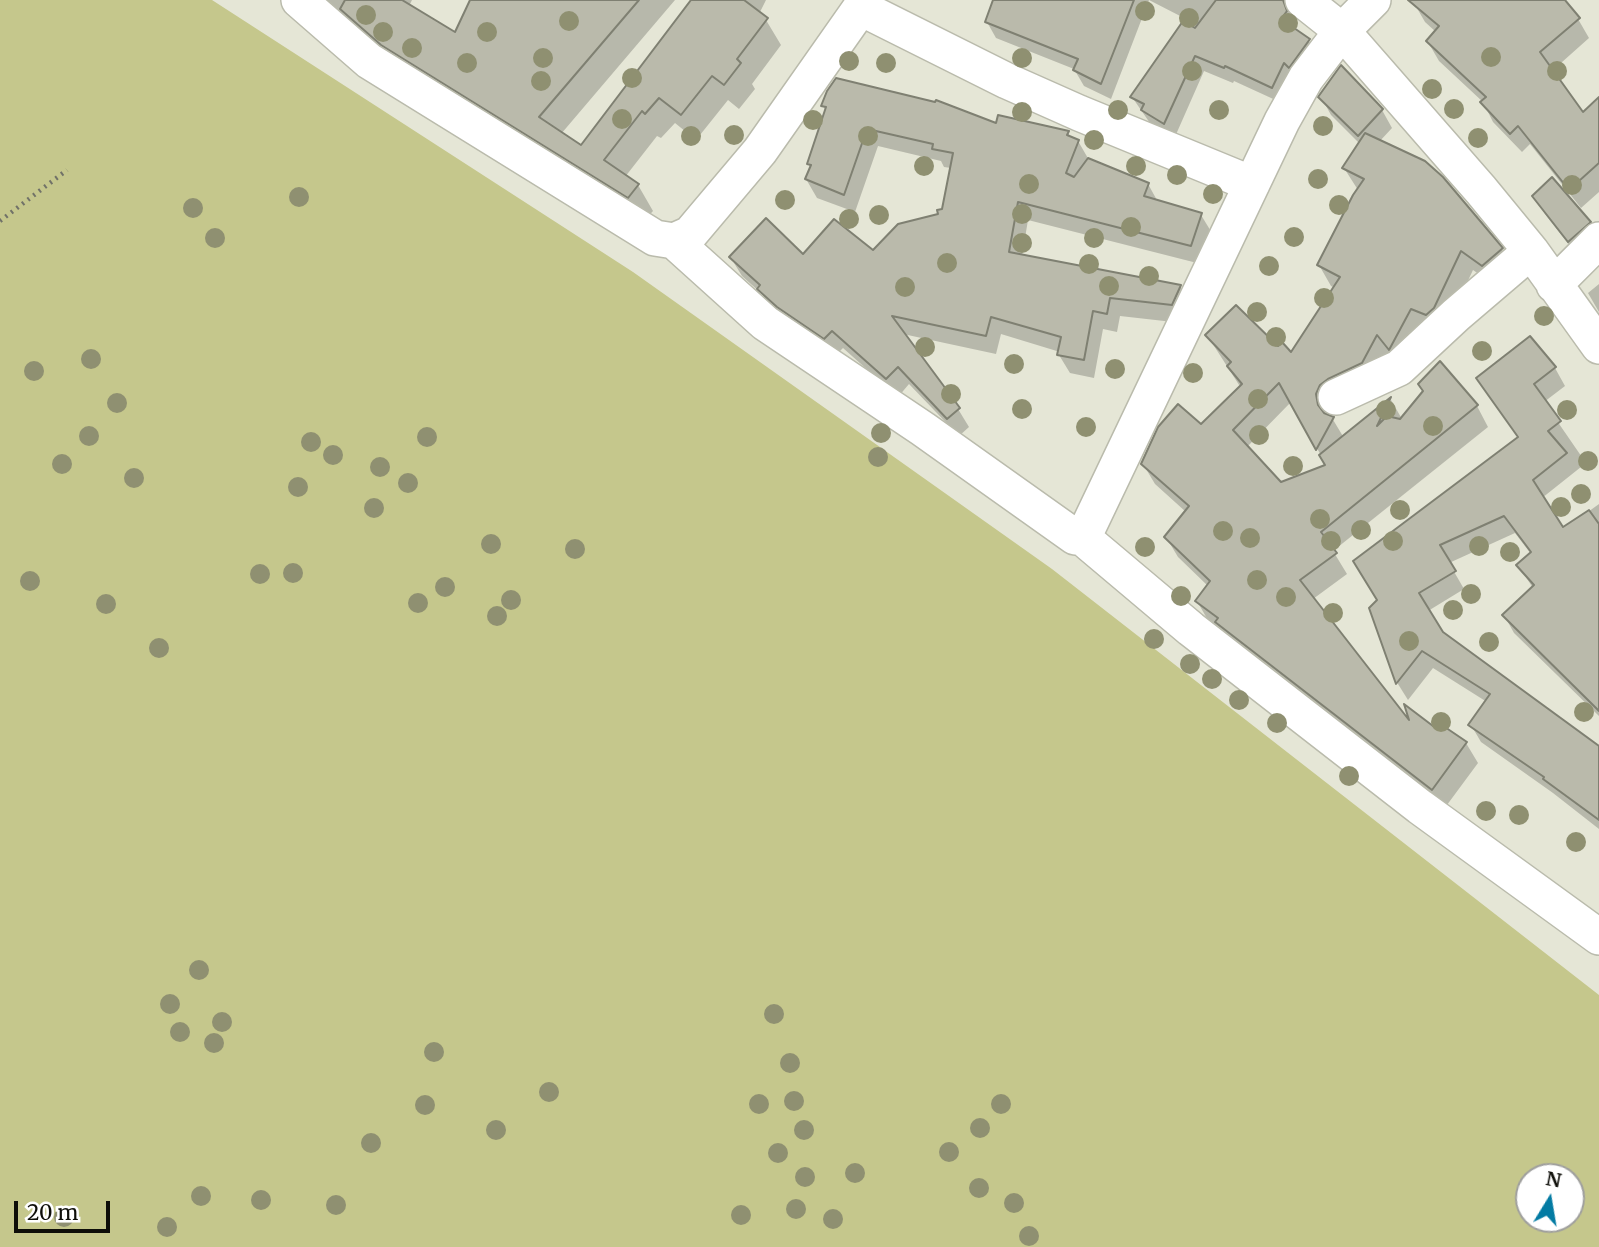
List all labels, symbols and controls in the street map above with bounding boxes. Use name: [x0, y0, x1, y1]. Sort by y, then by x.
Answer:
north arrow: [1515, 1163, 1585, 1233]
text: N: [1544, 1166, 1563, 1193]
scale bar: [18, 1188, 114, 1232]
text: 20 m: [27, 1199, 78, 1226]

